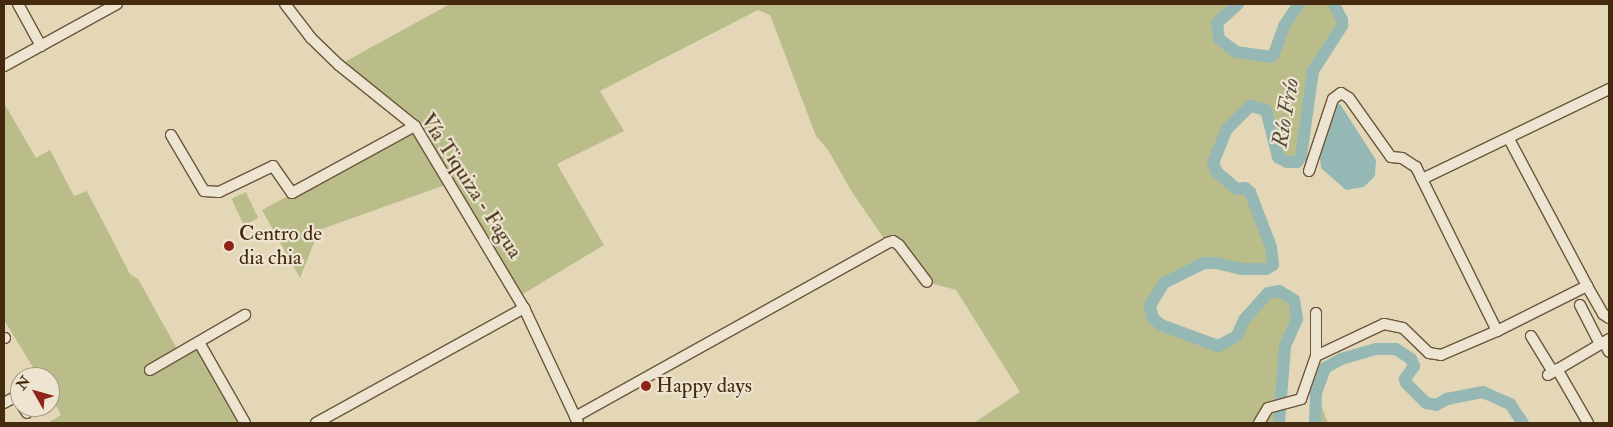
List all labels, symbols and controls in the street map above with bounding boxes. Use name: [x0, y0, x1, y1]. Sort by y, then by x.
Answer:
water label: Río Frío: [1267, 76, 1305, 150]
street label: Vía Tiquiza - Fagua: [415, 109, 527, 263]
place label: Centro de dia chia: [239, 221, 322, 271]
marker: Centro de dia chia: [223, 240, 235, 252]
north arrow: [10, 367, 60, 417]
text: N: [13, 373, 34, 393]
place label: Happy days: [656, 373, 752, 399]
marker: Happy days: [640, 380, 652, 392]

